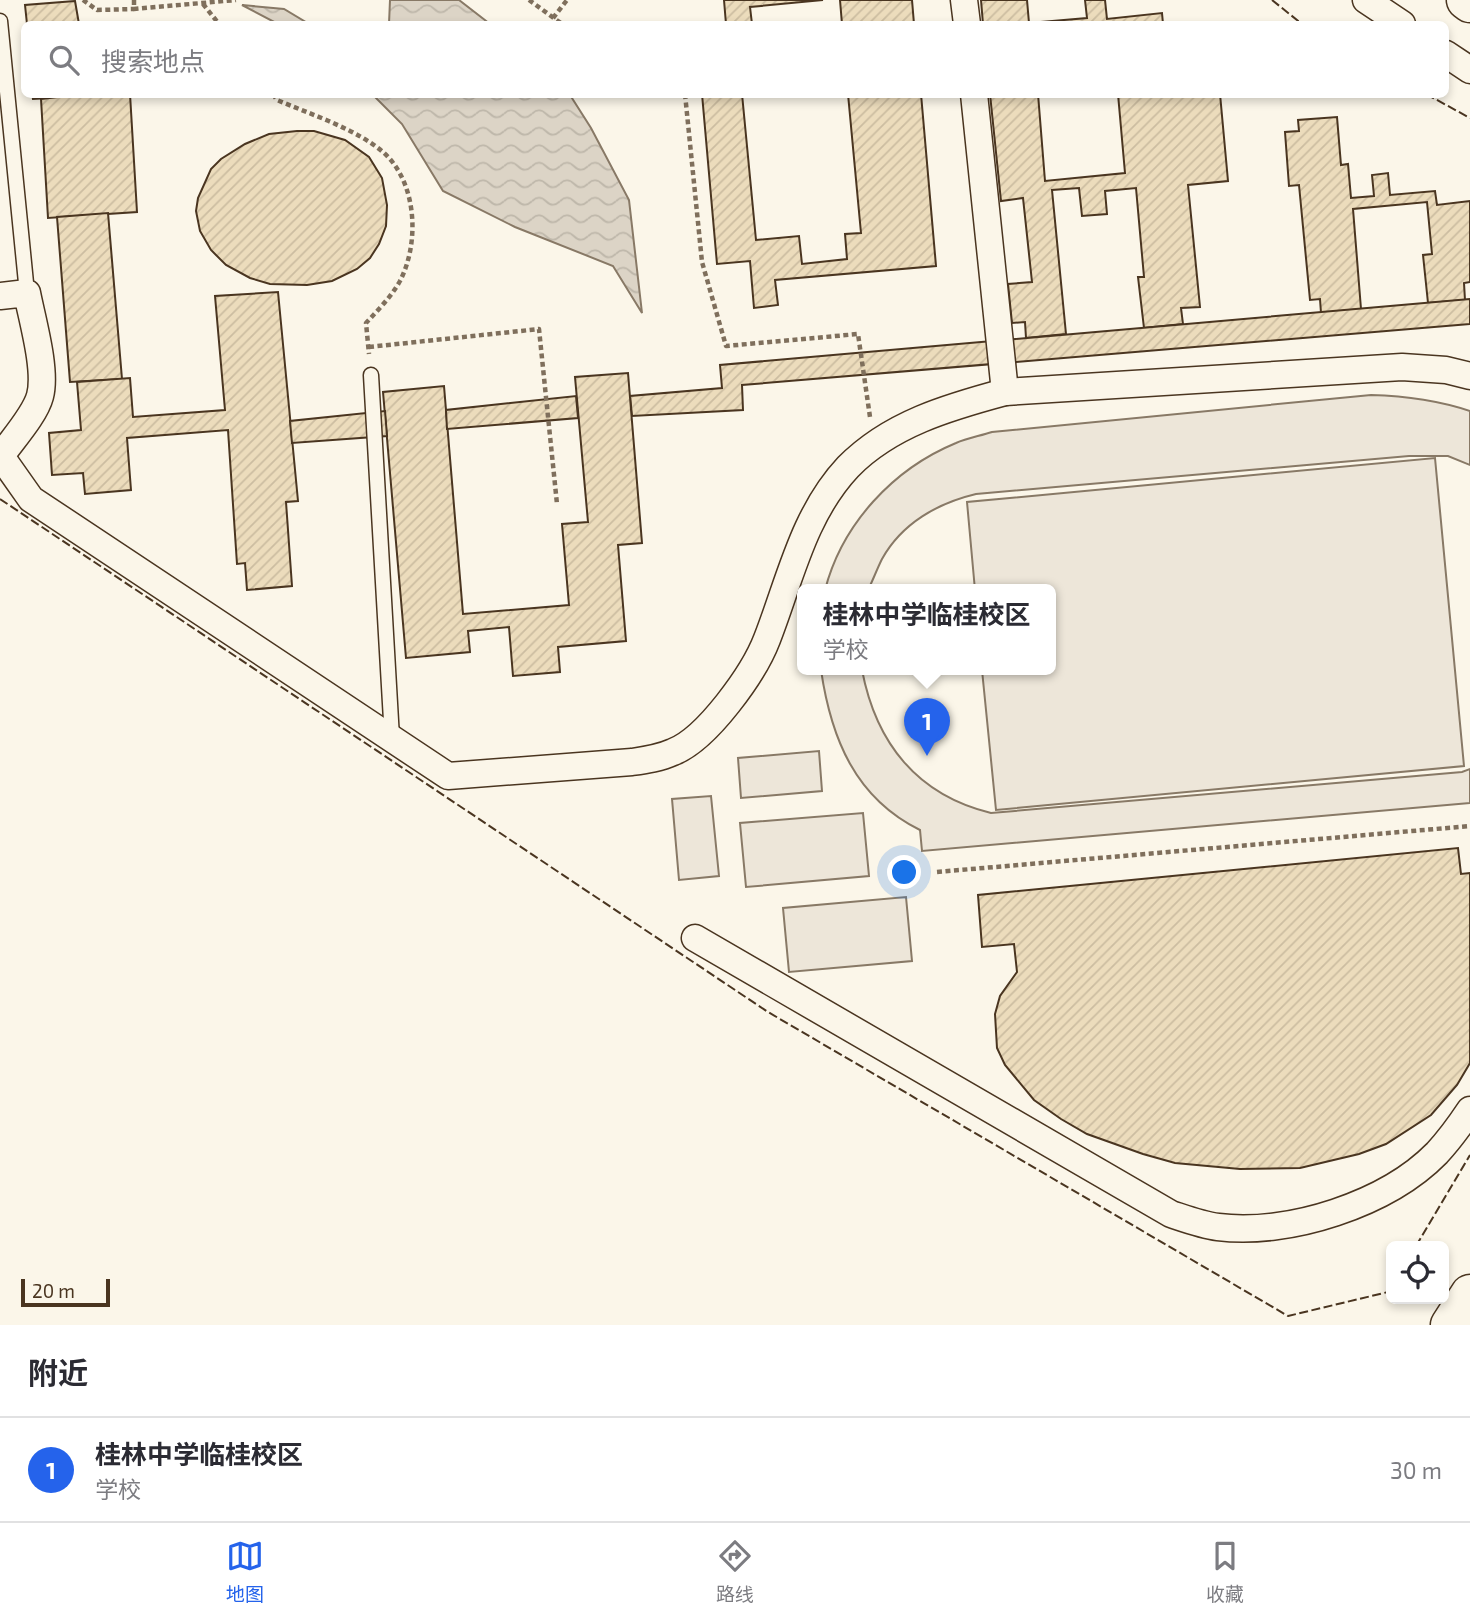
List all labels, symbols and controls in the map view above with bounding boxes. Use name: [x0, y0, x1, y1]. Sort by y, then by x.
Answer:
search box: [21, 21, 1449, 98]
icon: search: [45, 41, 83, 79]
text: 搜索地点: [101, 45, 205, 76]
popup: [797, 584, 1056, 675]
text: 桂林中学临桂校区: [822, 598, 1031, 629]
text: 学校: [822, 635, 868, 663]
pin: 1: [904, 698, 950, 756]
your location: [887, 855, 921, 889]
map controls: [1386, 1241, 1449, 1304]
button: locate: [1386, 1241, 1449, 1304]
scale bar: [21, 1276, 110, 1308]
text: 20 m: [32, 1279, 75, 1302]
text: 附近: [28, 1354, 88, 1390]
text: 桂林中学临桂校区: [95, 1438, 303, 1469]
text: 1: [46, 1456, 56, 1484]
text: 30 m: [1390, 1456, 1442, 1484]
text: 学校: [95, 1475, 141, 1503]
tab: 地图: [226, 1537, 264, 1606]
tab: 路线: [716, 1537, 754, 1606]
tab: 收藏: [1206, 1537, 1244, 1606]

